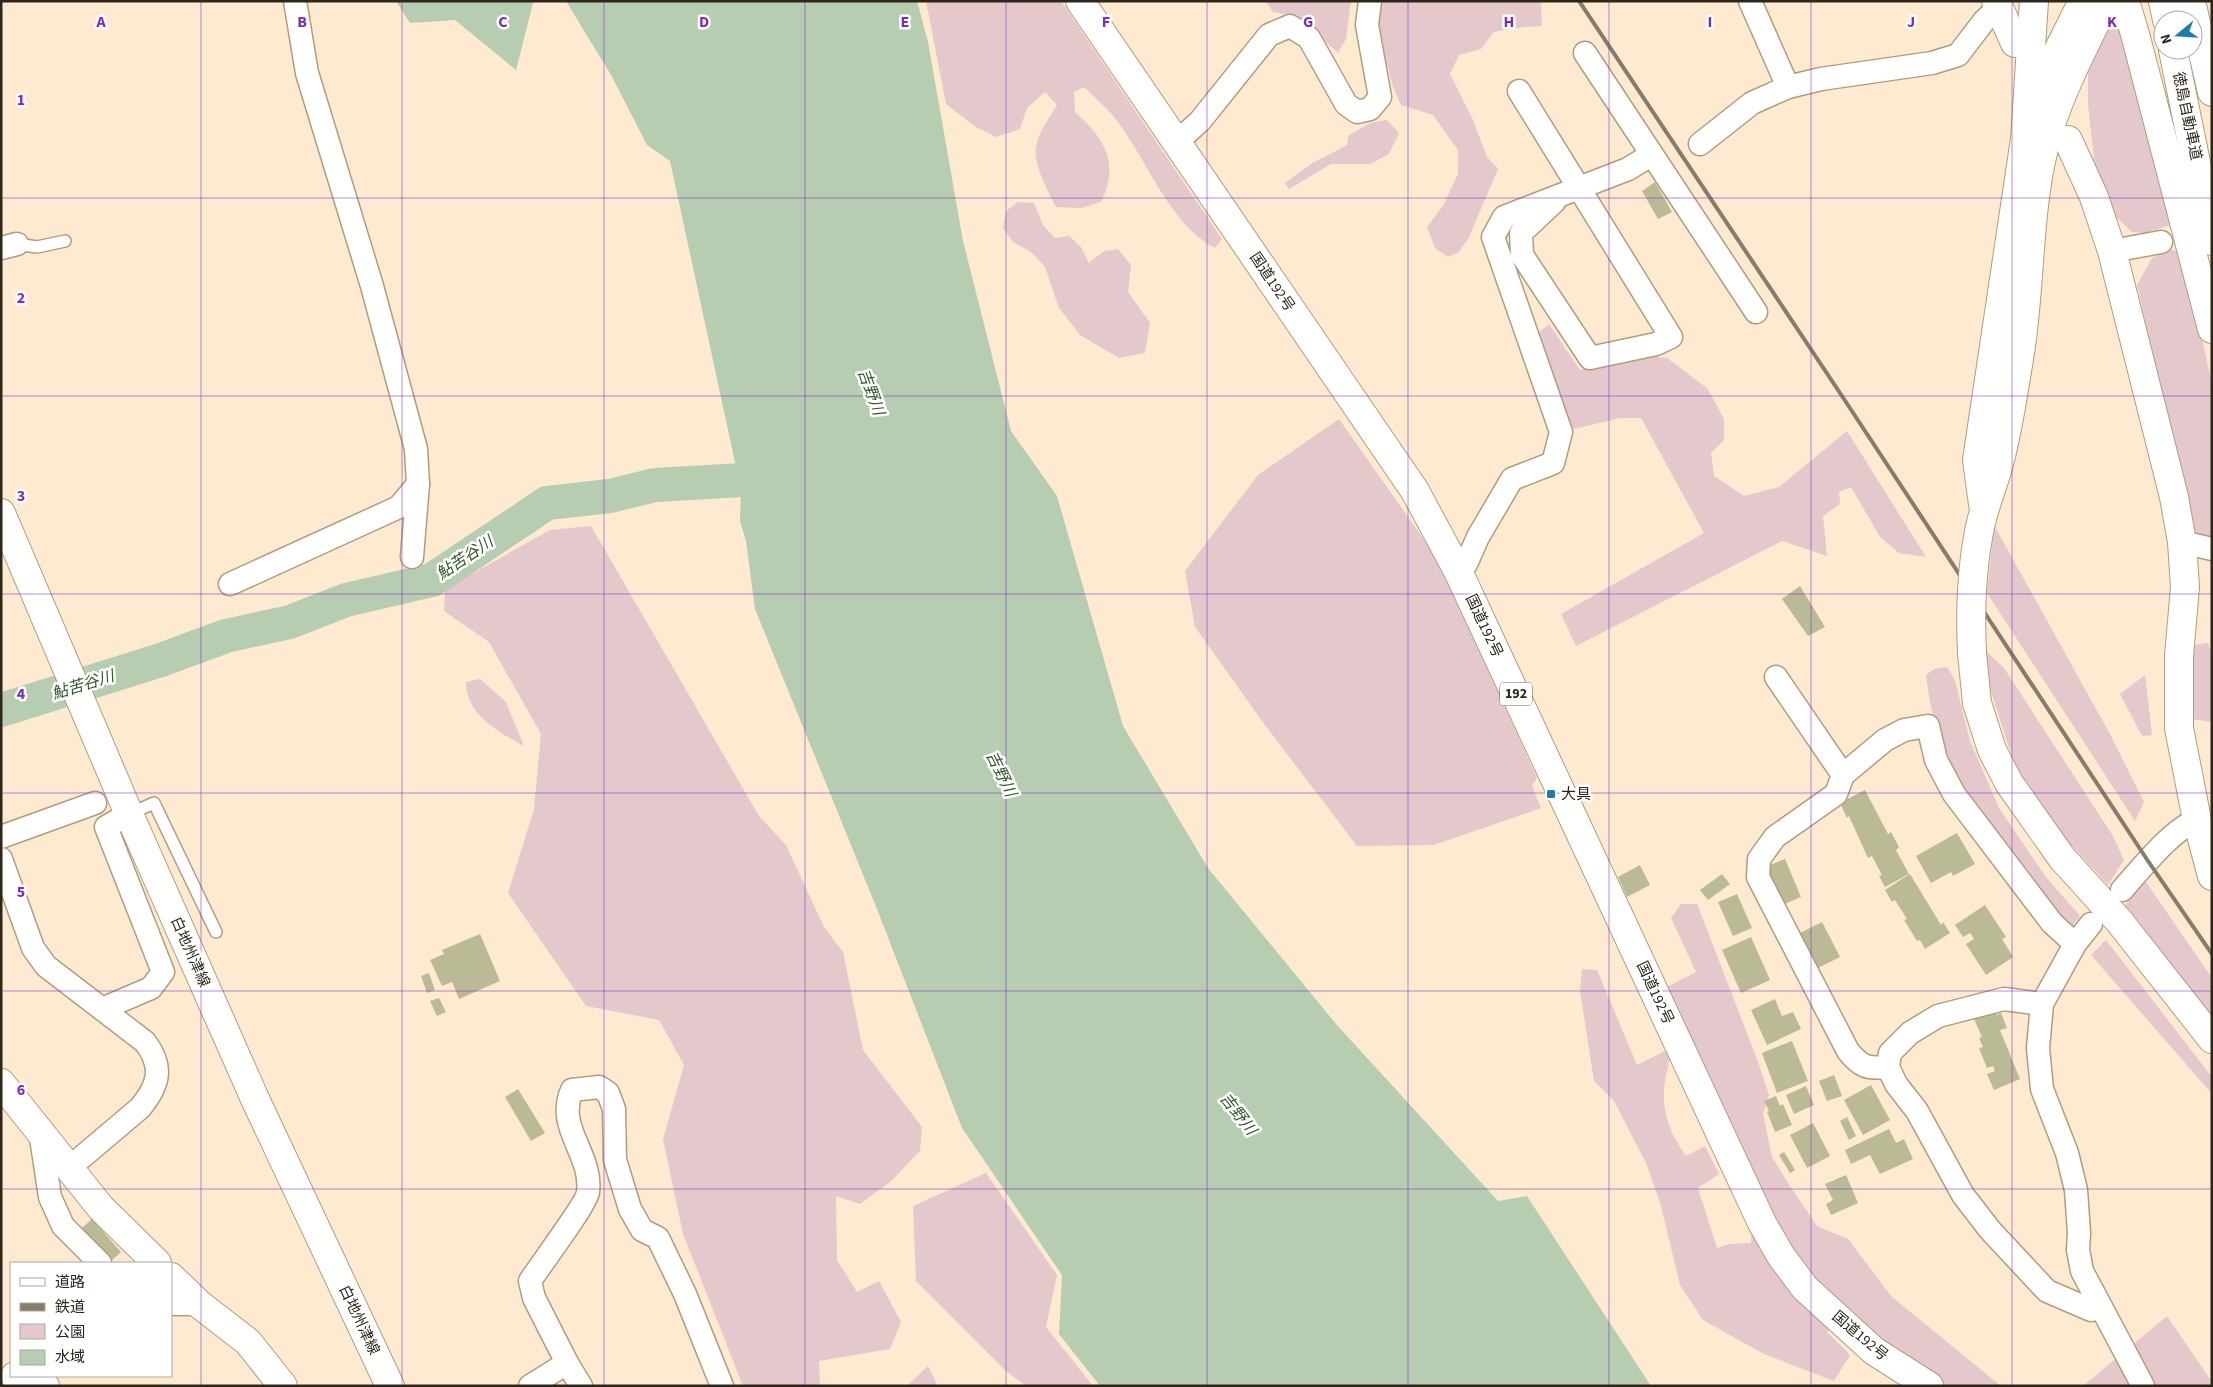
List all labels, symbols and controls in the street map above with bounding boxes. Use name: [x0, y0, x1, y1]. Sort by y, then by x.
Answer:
north arrow: [2153, 10, 2203, 60]
text: A: [95, 11, 106, 33]
text: B: [297, 11, 307, 33]
text: C: [498, 11, 508, 33]
text: D: [699, 11, 709, 33]
text: E: [901, 11, 909, 33]
text: F: [1102, 11, 1110, 33]
text: G: [1303, 11, 1313, 33]
text: H: [1504, 11, 1514, 33]
text: I: [1708, 11, 1712, 33]
text: J: [1907, 11, 1915, 33]
text: K: [2107, 11, 2117, 33]
text: N: [2156, 31, 2178, 46]
street label: 徳島自動車道: [2167, 70, 2207, 162]
text: 1: [17, 89, 25, 111]
street label: 国道192号: [1244, 248, 1300, 316]
text: 2: [17, 287, 25, 309]
water label: 吉野川: [852, 366, 890, 420]
text: 3: [17, 485, 25, 507]
water label: 鮎苦谷川: [432, 530, 499, 585]
street label: 国道192号: [1460, 591, 1508, 661]
water label: 鮎苦谷川: [49, 665, 119, 705]
road number: 192: [1500, 682, 1532, 706]
text: 4: [17, 683, 26, 705]
water label: 吉野川: [981, 748, 1022, 802]
place label: 大具: [1561, 784, 1591, 805]
marker: 大具: [1545, 788, 1557, 800]
text: 5: [17, 881, 25, 903]
street label: 白地州津線: [165, 913, 215, 991]
street label: 国道192号: [1631, 958, 1679, 1028]
text: 6: [17, 1079, 25, 1101]
water label: 吉野川: [1215, 1088, 1263, 1141]
legend: [10, 1262, 172, 1377]
text: 道路: [55, 1272, 85, 1293]
street label: 白地州津線: [334, 1282, 384, 1358]
text: 鉄道: [55, 1297, 85, 1318]
street label: 国道192号: [1827, 1306, 1893, 1366]
text: 公園: [55, 1322, 85, 1343]
text: 水域: [55, 1347, 85, 1368]

